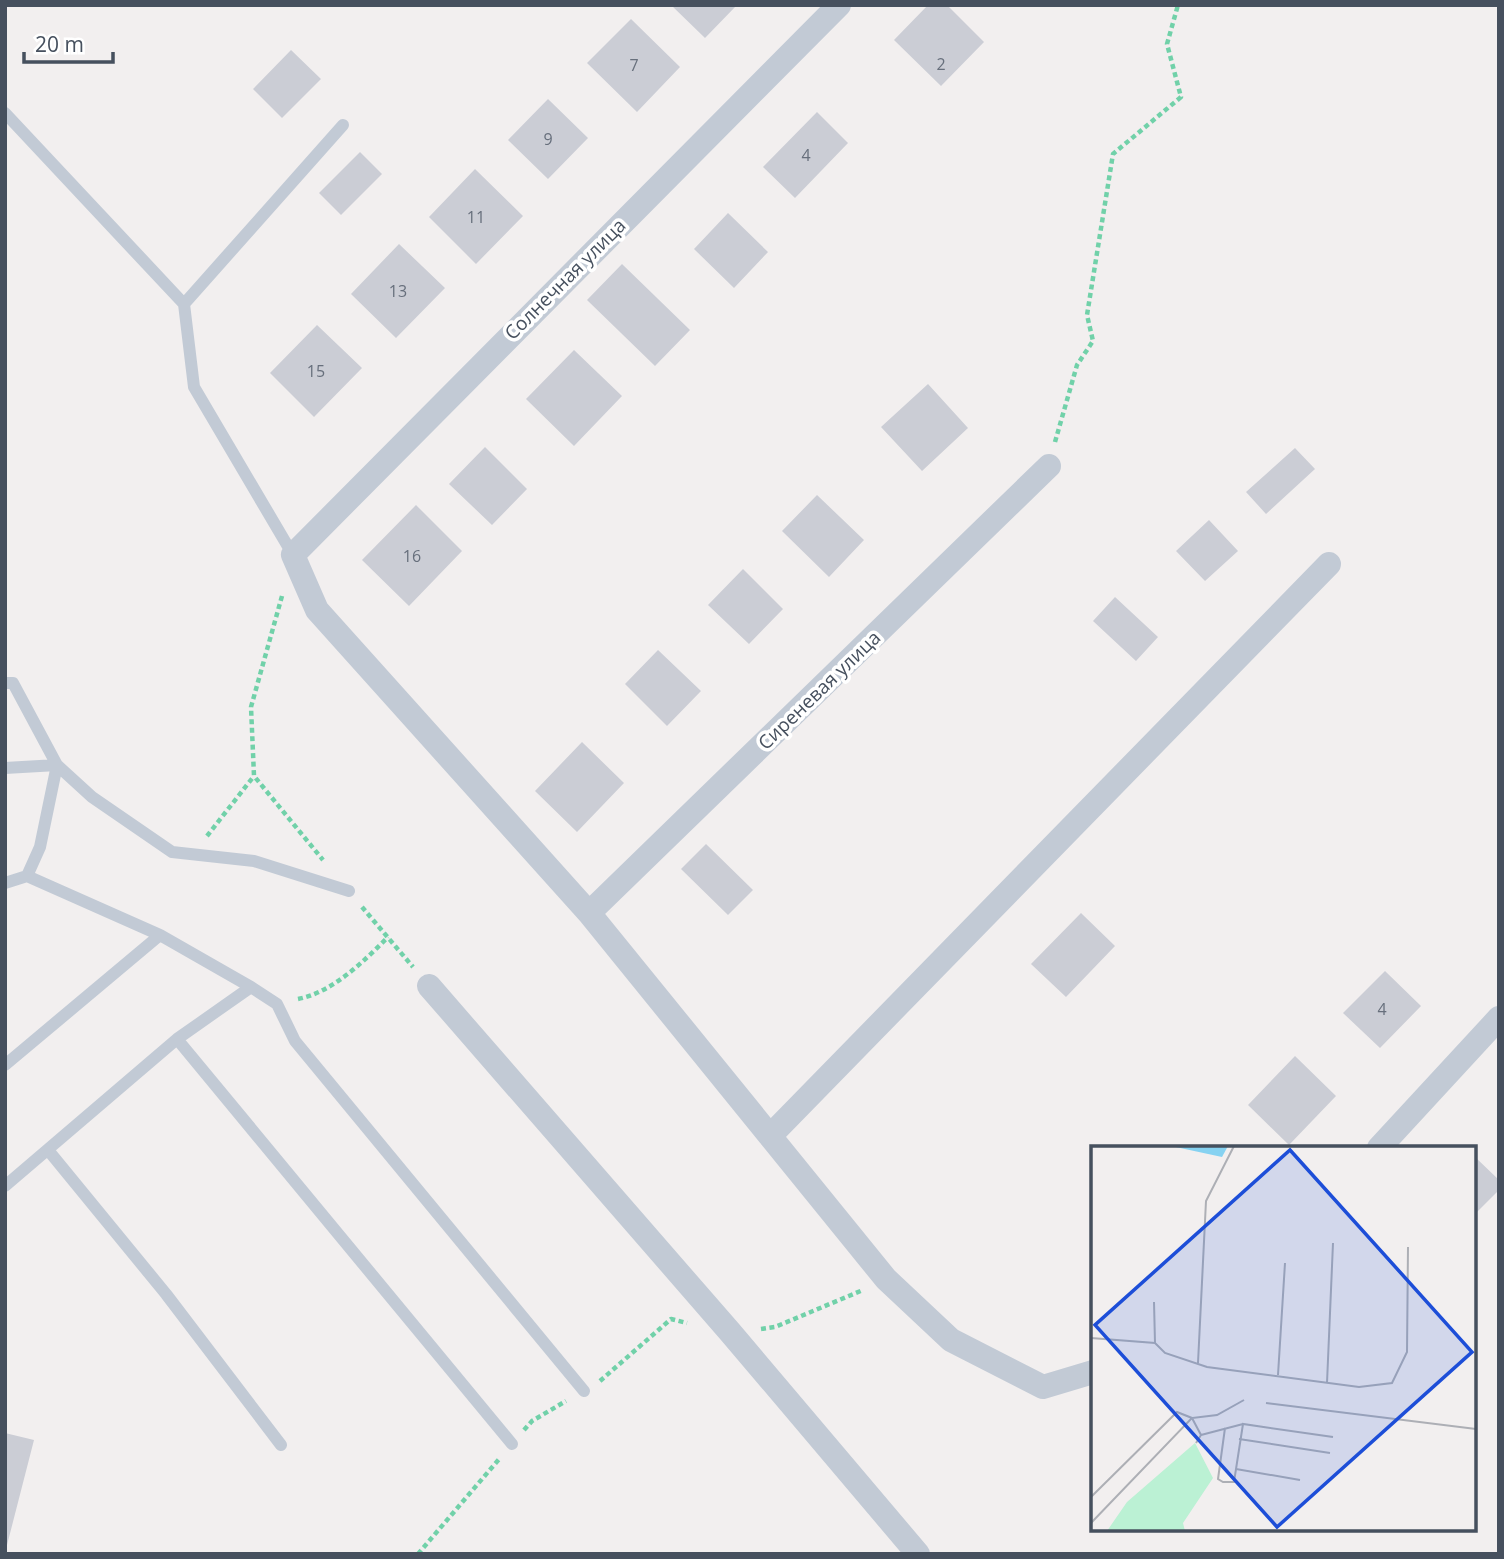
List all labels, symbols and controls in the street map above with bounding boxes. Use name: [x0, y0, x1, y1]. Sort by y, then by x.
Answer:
scale bar: [24, 21, 114, 65]
text: 20 m: [35, 30, 84, 58]
house number: 2: [936, 53, 946, 75]
house number: 7: [629, 54, 639, 76]
house number: 9: [543, 128, 553, 150]
house number: 4: [801, 144, 811, 166]
house number: 11: [467, 206, 485, 228]
street label: Солнечная улица: [499, 213, 631, 345]
house number: 13: [389, 280, 407, 302]
house number: 15: [307, 360, 325, 382]
house number: 16: [403, 545, 421, 567]
street label: Сиреневая улица: [752, 625, 886, 755]
house number: 4: [1377, 998, 1387, 1020]
inset map: [1091, 1146, 1476, 1531]

